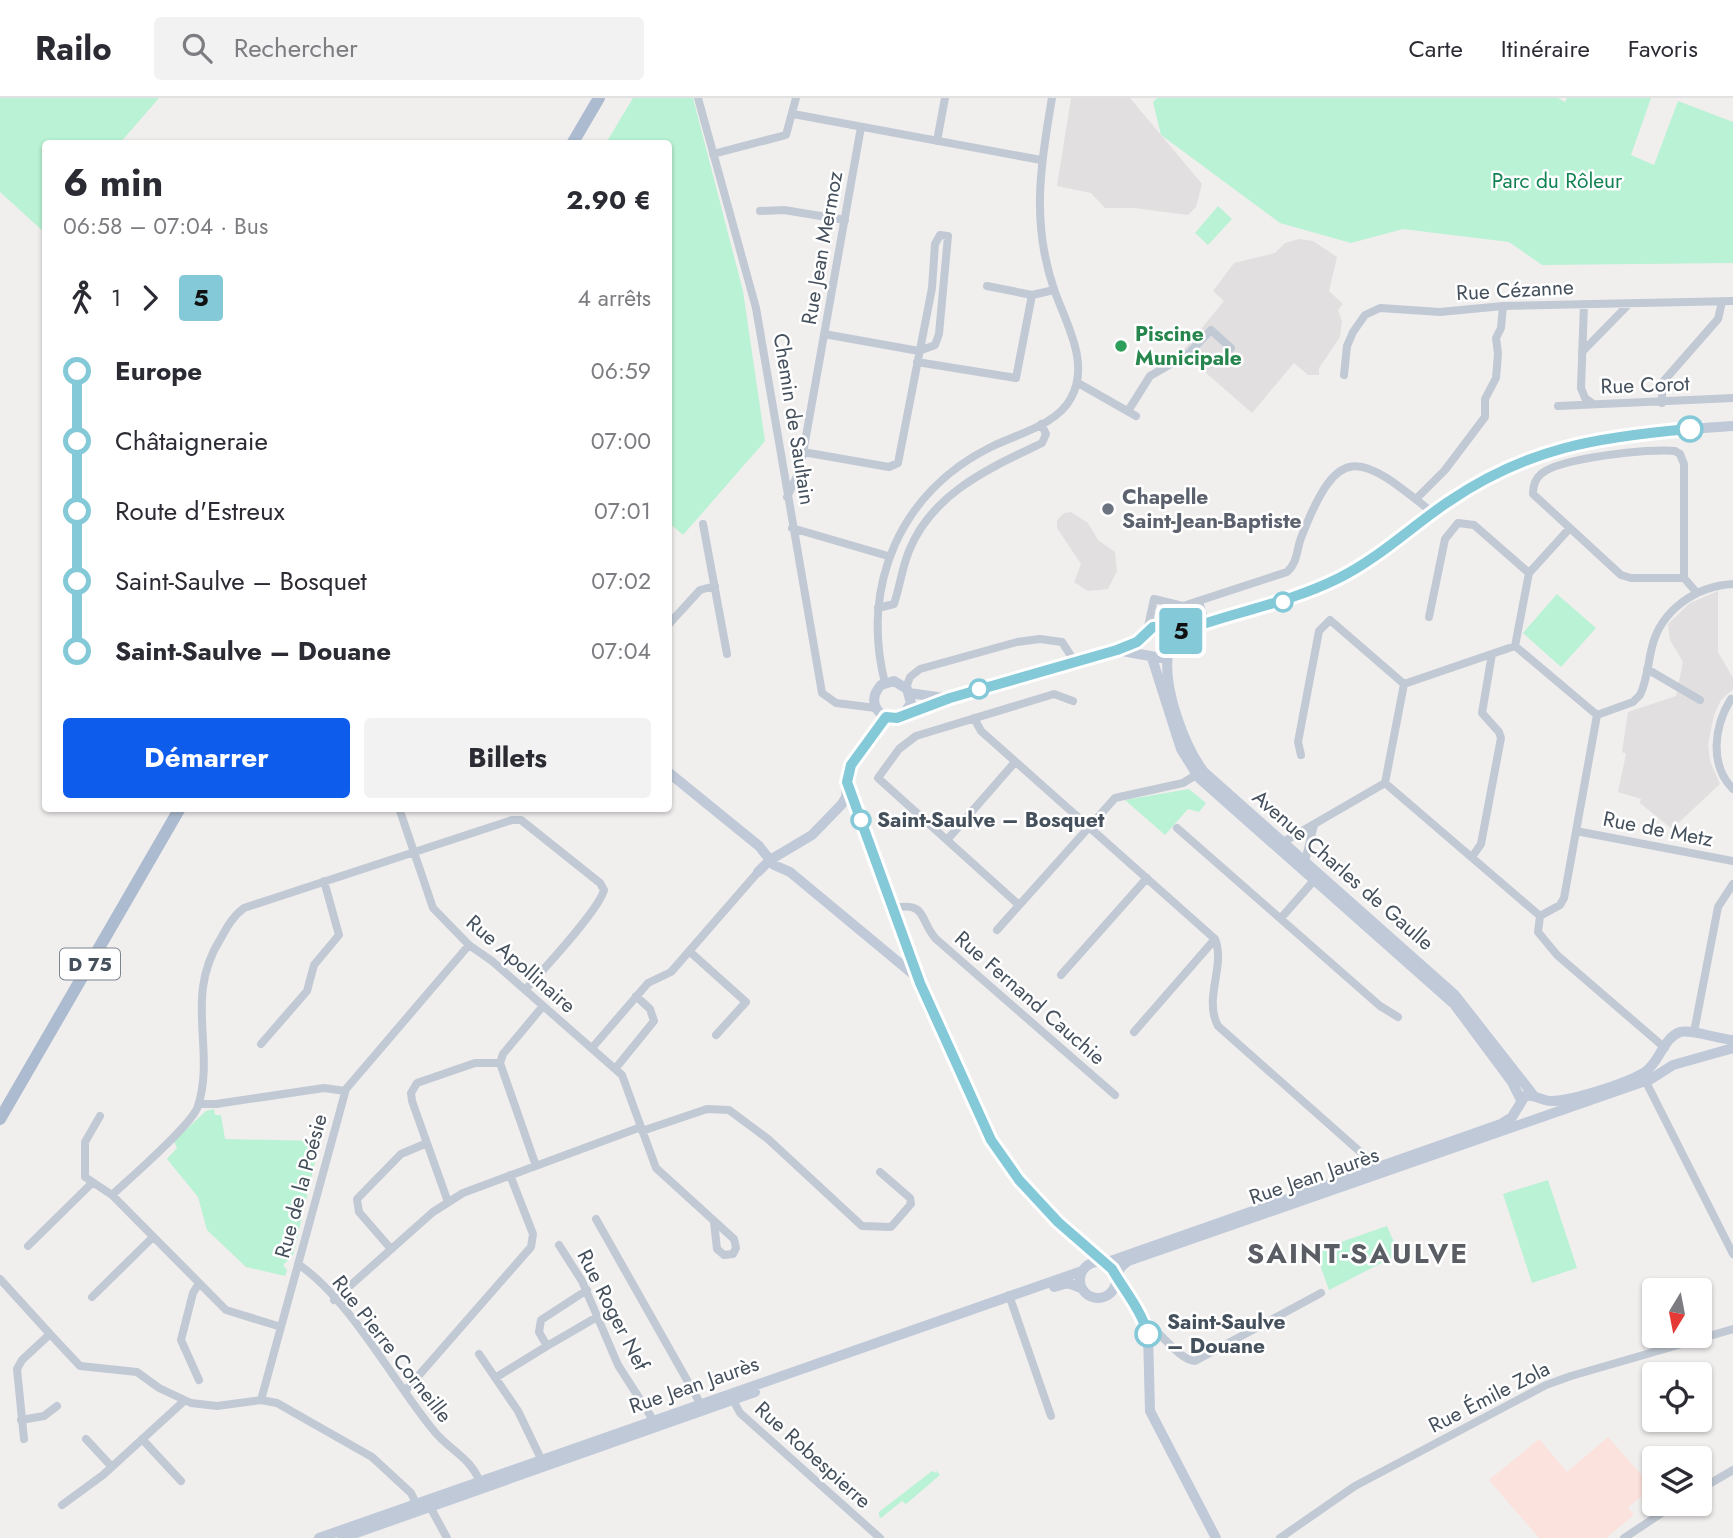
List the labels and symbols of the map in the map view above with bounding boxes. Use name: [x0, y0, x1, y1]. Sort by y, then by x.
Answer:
park label: Parc du Rôleur: [1492, 166, 1623, 196]
street label: Rue Jean Mermoz: [794, 169, 850, 327]
street label: Rue Cézanne: [1455, 272, 1575, 308]
place label: Piscine Municipale: [1135, 319, 1242, 373]
street label: Chemin de Saultain: [766, 331, 822, 507]
marker: Piscine Municipale: [1113, 338, 1129, 354]
street label: Rue Corot: [1600, 368, 1690, 402]
unlabelled marker: [1677, 416, 1703, 442]
place label: Chapelle Saint-Jean-Baptiste: [1122, 482, 1302, 536]
marker: Chapelle Saint-Jean-Baptiste: [1100, 501, 1116, 517]
unlabelled marker: [1273, 592, 1293, 612]
line badge: 5: [1158, 608, 1204, 654]
unlabelled marker: [969, 679, 989, 699]
street label: Avenue Charles de Gaulle: [1246, 783, 1440, 957]
street label: Rue de Metz: [1600, 804, 1716, 854]
place label: Saint-Saulve – Bosquet: [877, 805, 1105, 835]
marker: Saint-Saulve – Bosquet: [851, 810, 871, 830]
street label: Rue Apollinaire: [460, 908, 583, 1020]
street label: Rue Fernand Cauchie: [948, 924, 1112, 1072]
road number: D 75: [60, 948, 120, 979]
street label: Rue de la Poésie: [267, 1110, 335, 1261]
street label: Rue Jean Jaurès: [1245, 1140, 1383, 1212]
district label: SAINT-SAULVE: [1247, 1233, 1469, 1274]
street label: Rue Roger Nef: [570, 1244, 657, 1377]
street label: Rue Pierre Corneille: [325, 1269, 459, 1429]
north arrow: [1642, 1278, 1712, 1348]
place label: Saint-Saulve – Douane: [1167, 1307, 1286, 1361]
marker: Saint-Saulve – Douane: [1135, 1321, 1161, 1347]
street label: Rue Jean Jaurès: [625, 1349, 763, 1421]
street label: Rue Émile Zola: [1423, 1354, 1555, 1440]
street label: Rue Robespierre: [748, 1394, 878, 1516]

